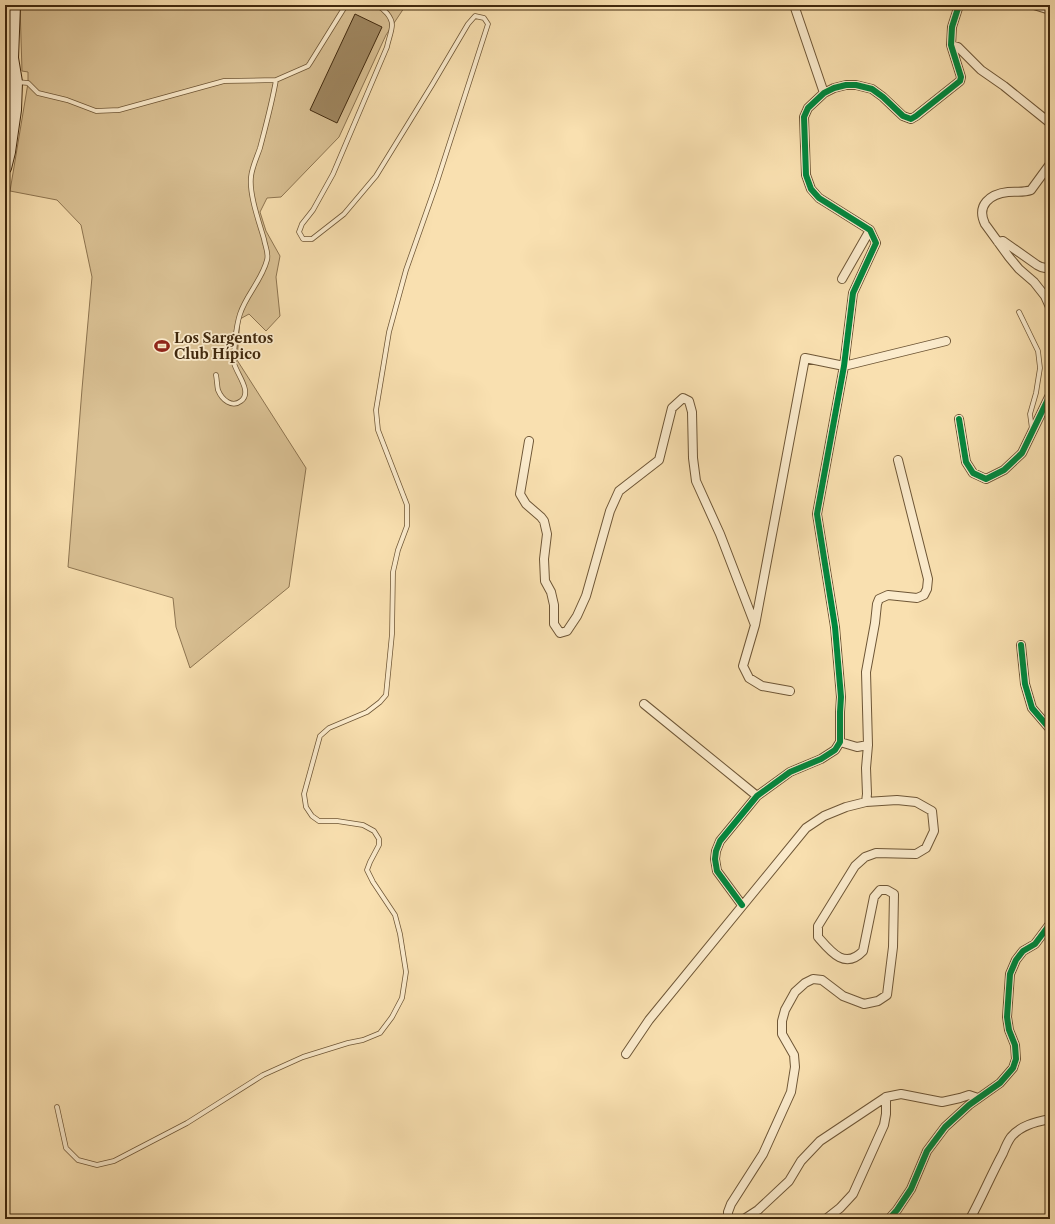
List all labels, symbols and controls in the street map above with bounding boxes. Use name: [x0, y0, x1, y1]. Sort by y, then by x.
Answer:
place label: Los Sargentos Club Hípico: [174, 329, 273, 363]
sports icon: Los Sargentos Club Hípico: [153, 337, 171, 355]

